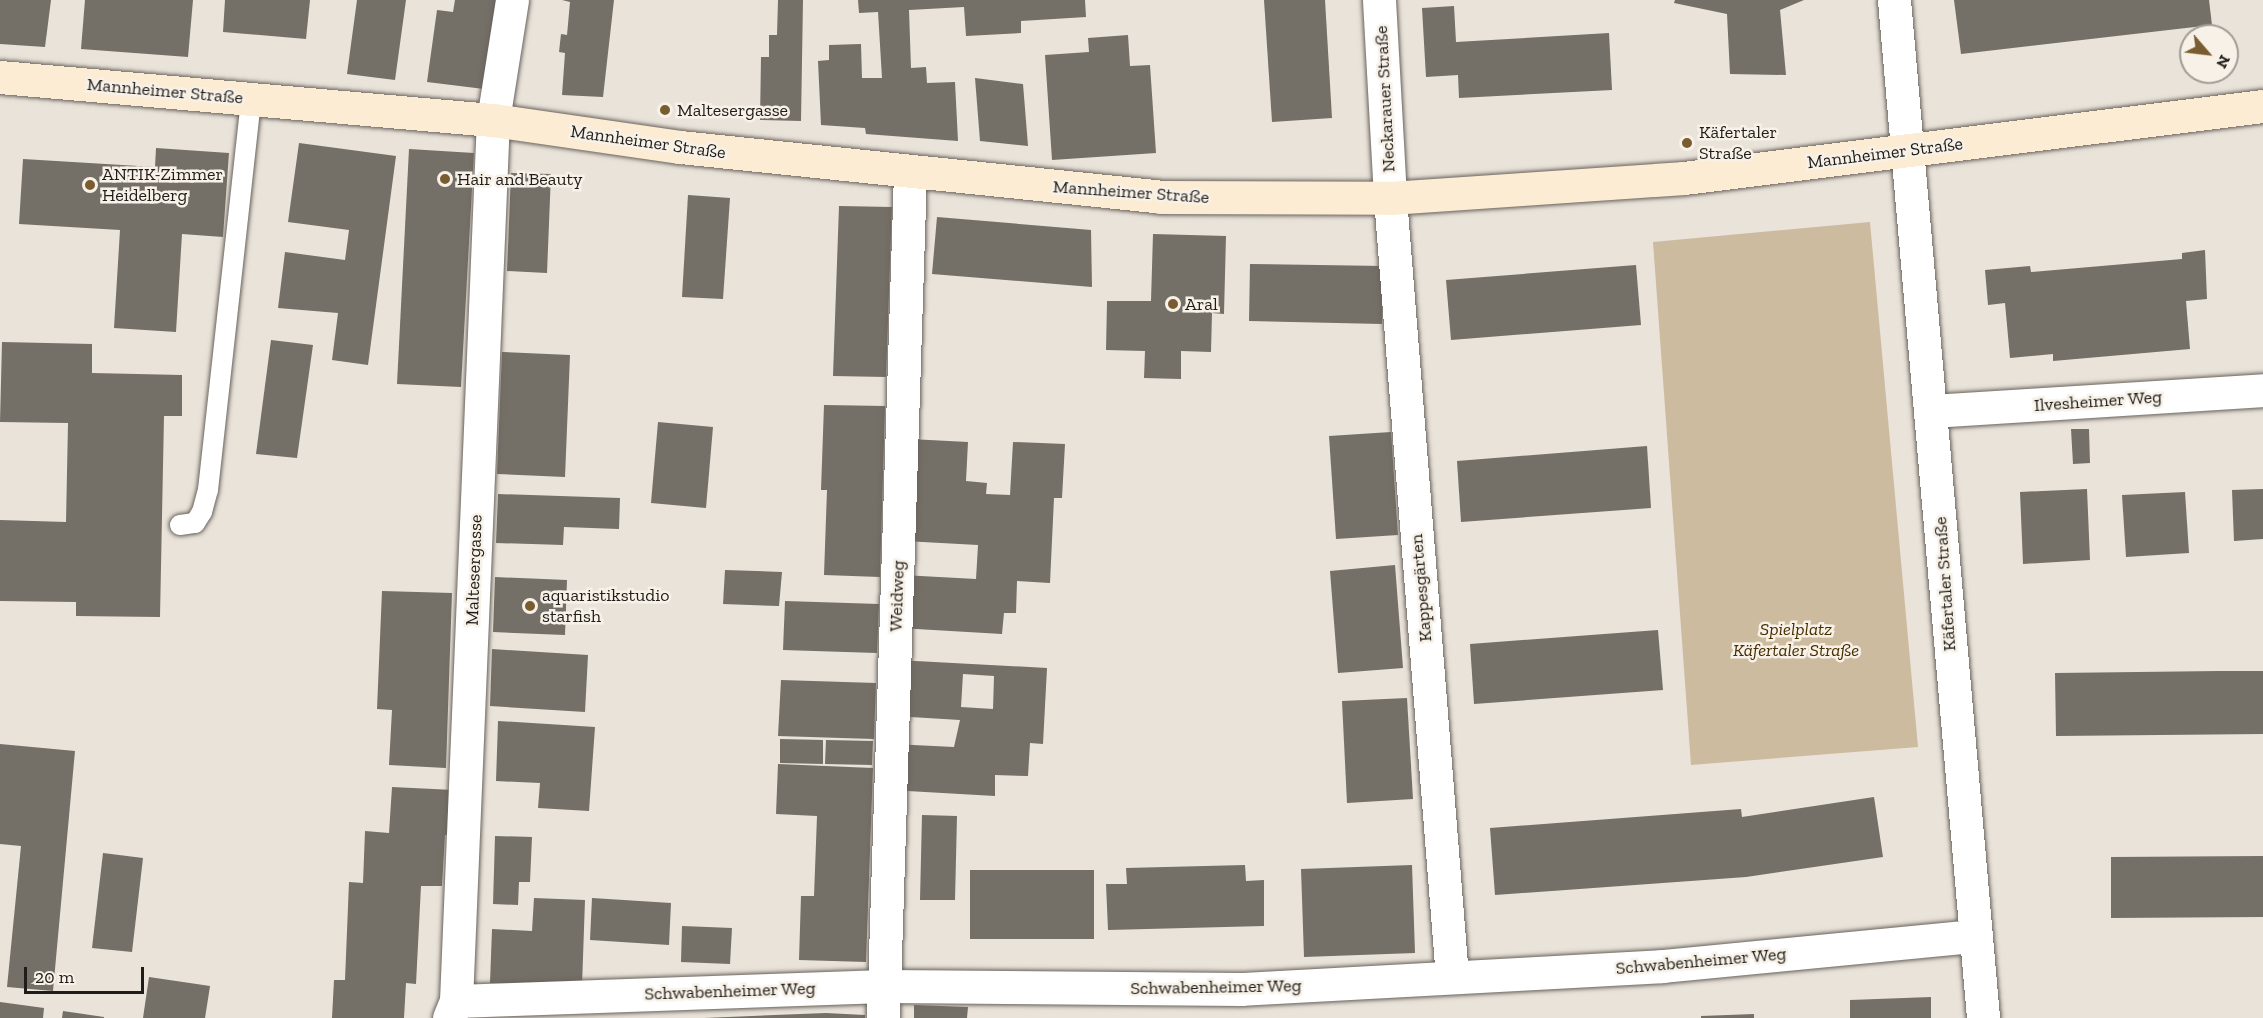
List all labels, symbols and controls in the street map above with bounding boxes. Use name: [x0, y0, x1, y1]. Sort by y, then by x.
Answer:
north arrow: [2179, 24, 2239, 84]
street label: Neckarauer Straße: [1370, 25, 1400, 173]
text: N: [2212, 52, 2235, 72]
street label: Mannheimer Straße: [86, 73, 244, 109]
place label: Maltesergasse: [677, 99, 788, 121]
marker: Maltesergasse: [658, 103, 672, 117]
street label: Mannheimer Straße: [569, 120, 727, 164]
place label: Käfertaler Straße: [1699, 122, 1777, 164]
street label: Mannheimer Straße: [1806, 133, 1964, 173]
marker: Käfertaler Straße: [1680, 136, 1694, 150]
place label: ANTIK-Zimmer Heidelberg: [102, 164, 223, 207]
place label: Hair and Beauty: [457, 168, 583, 190]
marker: Hair and Beauty: [438, 172, 452, 186]
street label: Mannheimer Straße: [1052, 176, 1210, 208]
marker: ANTIK-Zimmer Heidelberg: [83, 178, 97, 192]
place label: Aral: [1185, 293, 1218, 315]
marker: Aral: [1166, 297, 1180, 311]
street label: Ilvesheimer Weg: [2033, 386, 2163, 416]
street label: Maltesergasse: [461, 514, 487, 626]
street label: Käfertaler Straße: [1930, 516, 1960, 652]
street label: Kappesgärten: [1406, 533, 1436, 643]
street label: Weidweg: [885, 560, 909, 632]
place label: aquaristikstudio starfish: [542, 585, 669, 628]
marker: aquaristikstudio starfish: [523, 599, 537, 613]
park label: Spielplatz Käfertaler Straße: [1733, 619, 1859, 662]
street label: Schwabenheimer Weg: [1614, 943, 1788, 979]
scale bar: [27, 955, 147, 993]
text: 20 m: [35, 966, 74, 988]
street label: Schwabenheimer Weg: [1130, 975, 1302, 999]
street label: Schwabenheimer Weg: [644, 977, 816, 1005]

